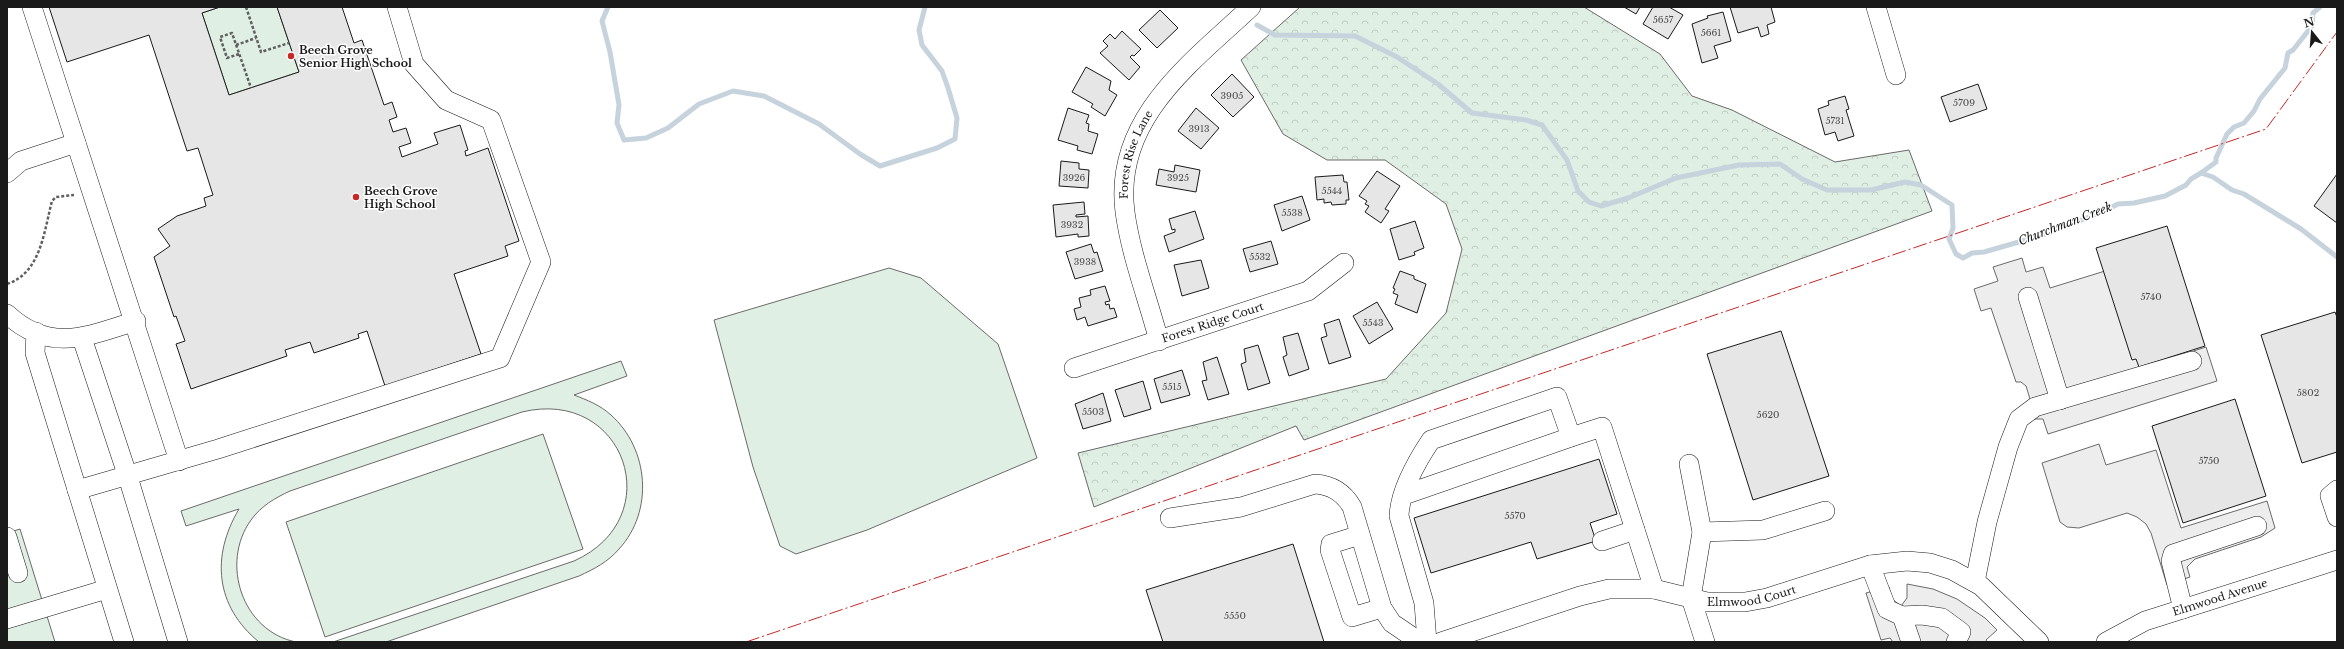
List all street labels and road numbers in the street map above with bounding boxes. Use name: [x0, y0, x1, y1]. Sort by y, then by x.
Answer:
street label: Forest Rise Lane: [1117, 108, 1156, 199]
street label: Forest Ridge Court: [1160, 299, 1266, 346]
street label: Elmwood Avenue: [2171, 576, 2269, 619]
street label: Elmwood Court: [1707, 582, 1798, 609]

